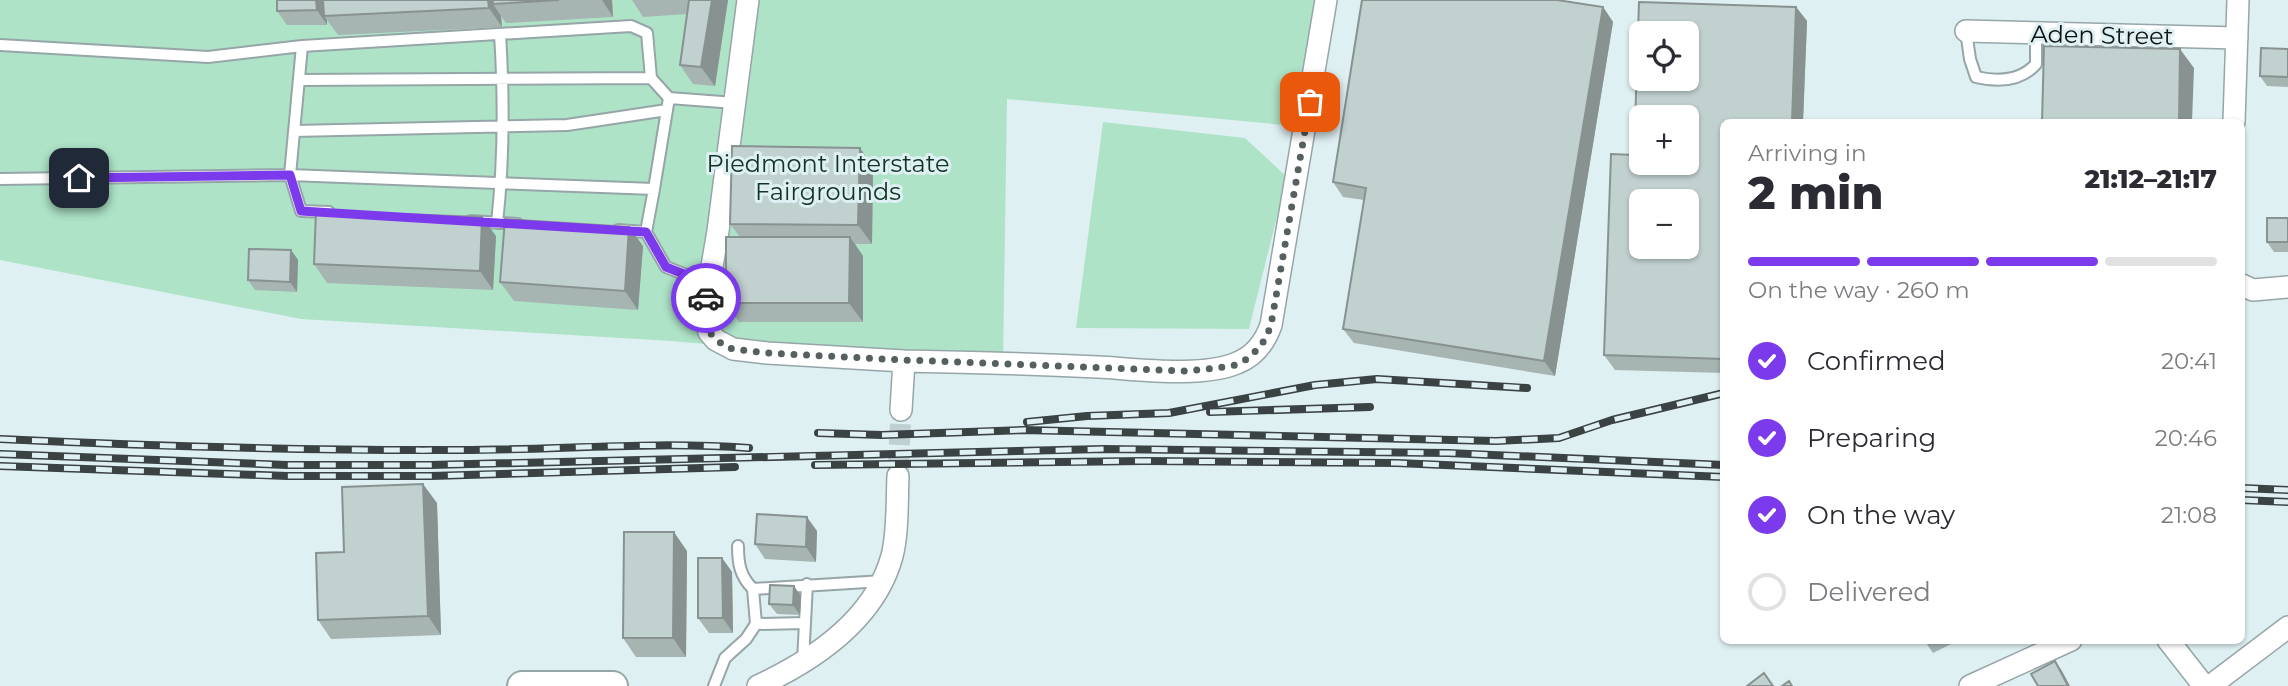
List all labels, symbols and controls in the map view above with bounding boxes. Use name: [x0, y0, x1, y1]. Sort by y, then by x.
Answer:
street label: Aden Street: [2030, 19, 2174, 51]
map controls: [1629, 21, 1699, 259]
button: locate: [1629, 21, 1699, 91]
pin: [1280, 72, 1340, 132]
icon: bag: [1291, 83, 1329, 121]
button: +: [1629, 105, 1699, 175]
text: Arriving in: [1748, 139, 1867, 167]
pin: [49, 148, 109, 208]
park label: Piedmont Interstate Fairgrounds: [707, 149, 949, 206]
icon: home: [60, 159, 98, 197]
text: 21:12–21:17: [2085, 163, 2217, 195]
text: 2 min: [1748, 164, 1883, 221]
button: −: [1629, 189, 1699, 259]
courier: [671, 263, 741, 333]
text: On the way · 260 m: [1748, 276, 1970, 304]
icon: car: [687, 279, 725, 317]
icon: check: [1748, 342, 1786, 380]
text: Confirmed: [1807, 345, 1946, 377]
text: 20:41: [2161, 347, 2217, 375]
icon: check: [1748, 419, 1786, 457]
text: Preparing: [1807, 422, 1936, 454]
text: 20:46: [2155, 424, 2217, 452]
icon: check: [1748, 496, 1786, 534]
text: On the way: [1807, 499, 1955, 531]
text: 21:08: [2161, 501, 2217, 529]
text: Delivered: [1807, 576, 1931, 608]

